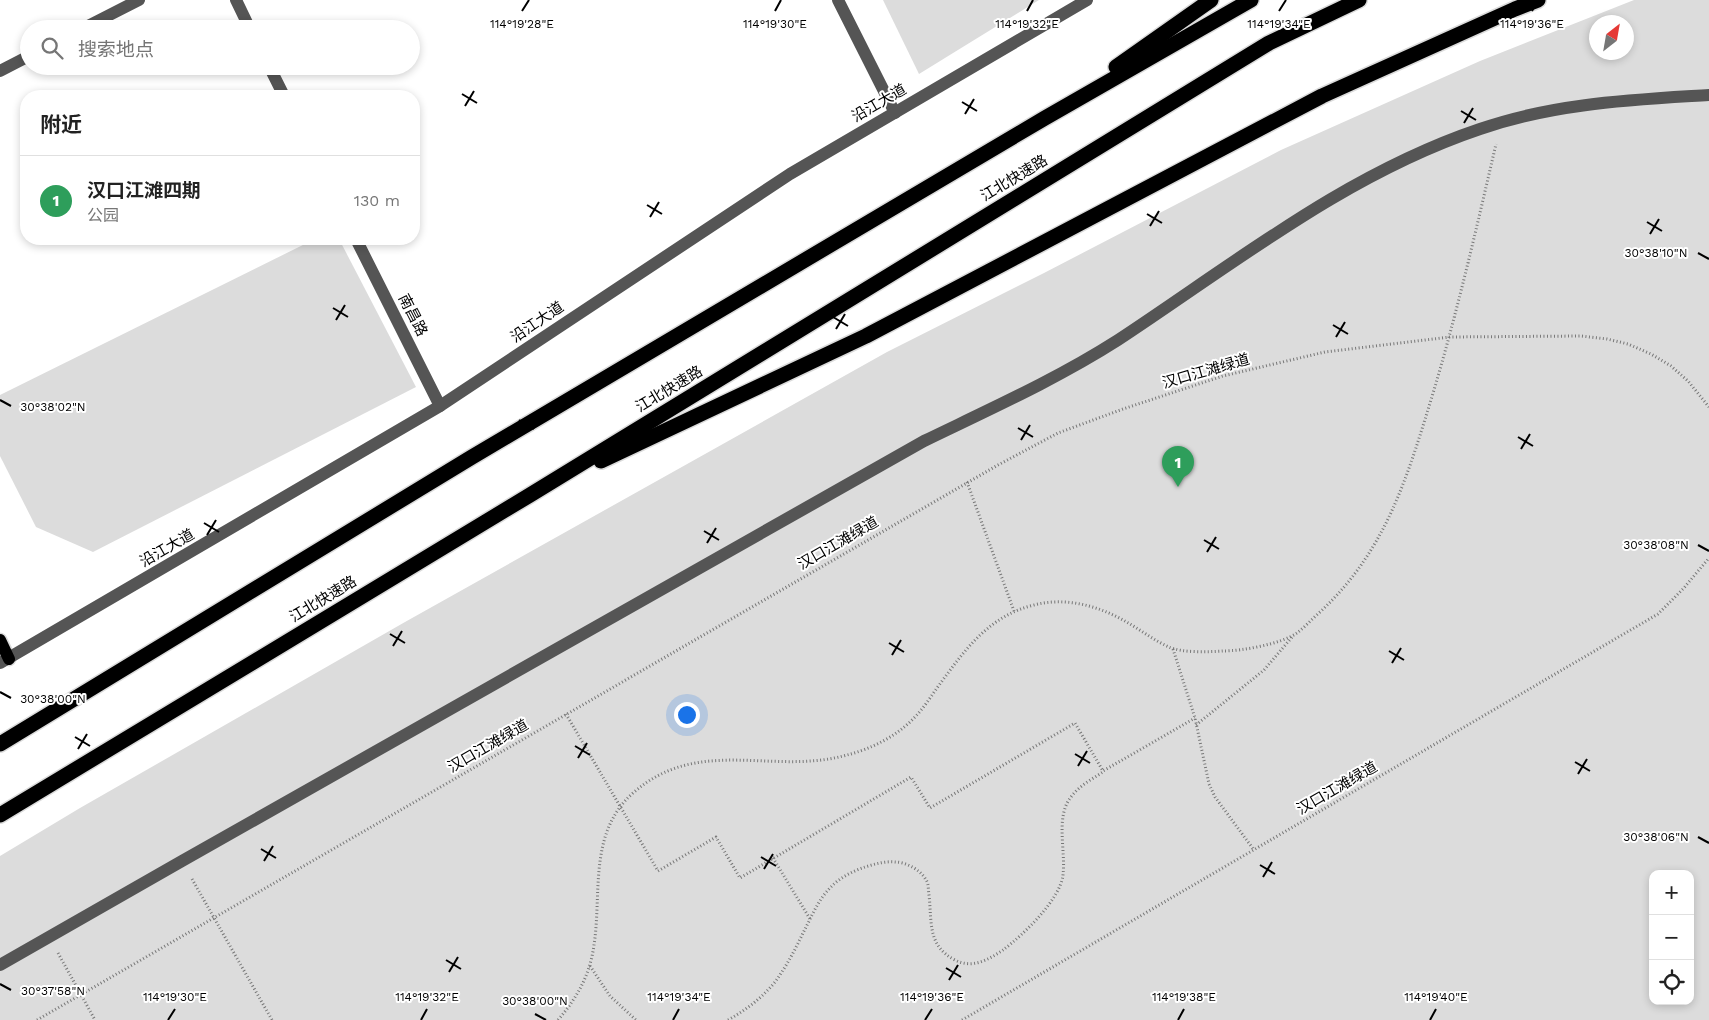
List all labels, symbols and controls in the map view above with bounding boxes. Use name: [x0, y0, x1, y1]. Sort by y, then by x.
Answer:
north arrow: [1589, 15, 1634, 60]
text: 114°19'28"E: [490, 17, 554, 31]
text: 114°19'30"E: [743, 17, 807, 31]
text: 114°19'32"E: [995, 17, 1059, 31]
text: 114°19'34"E: [1247, 17, 1311, 31]
text: 114°19'36"E: [1500, 17, 1564, 31]
search box: [20, 20, 420, 75]
icon: search: [38, 34, 66, 62]
text: 搜索地点: [78, 38, 154, 61]
street label: 沿江大道: [849, 80, 909, 126]
text: 附近: [40, 112, 82, 137]
street label: 江北快速路: [977, 151, 1051, 205]
text: 汉口江滩四期: [87, 179, 201, 202]
text: 1: [53, 191, 59, 210]
text: 130 m: [354, 191, 400, 210]
text: 公园: [87, 206, 119, 225]
text: 30°38'10"N: [1625, 246, 1687, 260]
street label: 南昌路: [395, 291, 431, 339]
street label: 沿江大道: [507, 298, 567, 346]
street label: 汉口江滩绿道: [1160, 350, 1252, 392]
street label: 江北快速路: [632, 362, 706, 416]
text: 30°38'02"N: [20, 400, 86, 414]
pin: 1: [1162, 446, 1194, 487]
street label: 汉口江滩绿道: [795, 513, 881, 573]
street label: 沿江大道: [137, 525, 197, 571]
text: 30°38'08"N: [1623, 538, 1689, 552]
street label: 江北快速路: [286, 572, 360, 626]
text: 30°38'00"N: [20, 692, 86, 706]
your location: [674, 702, 700, 728]
street label: 汉口江滩绿道: [445, 716, 531, 776]
street label: 汉口江滩绿道: [1294, 758, 1380, 818]
text: 30°38'06"N: [1623, 830, 1689, 844]
map controls: [1649, 870, 1694, 1005]
button: +: [1649, 870, 1694, 915]
button: −: [1649, 915, 1694, 960]
button: locate: [1649, 960, 1694, 1005]
text: 30°37'58"N: [21, 984, 85, 998]
text: 114°19'30"E: [143, 990, 207, 1004]
text: 114°19'32"E: [395, 990, 459, 1004]
text: 114°19'34"E: [647, 990, 711, 1004]
text: 114°19'36"E: [900, 990, 964, 1004]
text: 114°19'38"E: [1152, 990, 1216, 1004]
text: 114°19'40"E: [1404, 990, 1468, 1004]
text: 30°38'00"N: [502, 994, 568, 1008]

